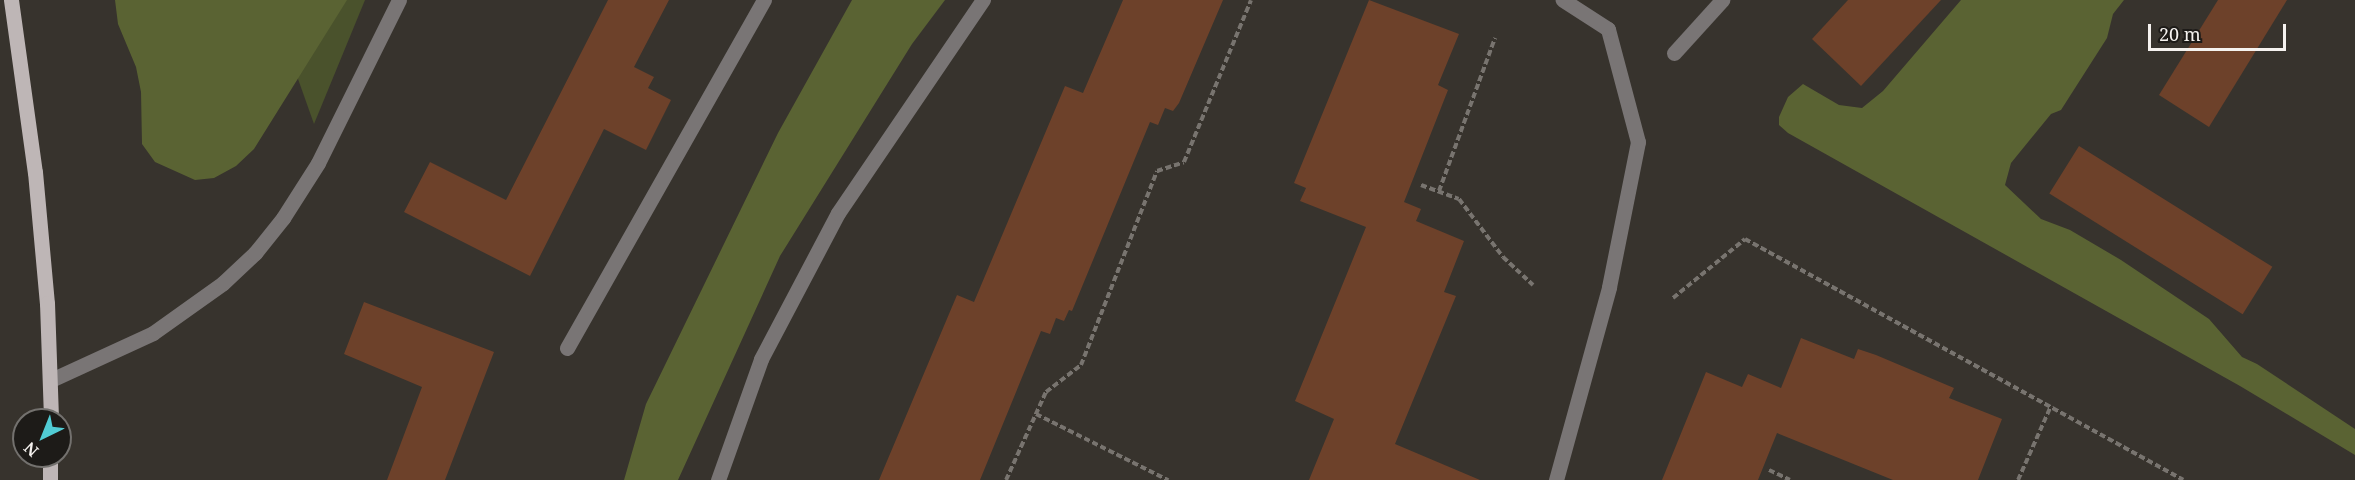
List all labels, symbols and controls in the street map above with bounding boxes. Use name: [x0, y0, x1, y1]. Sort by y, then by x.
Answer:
scale bar: [2151, 12, 2289, 50]
text: 20 m: [2159, 22, 2201, 46]
north arrow: [12, 408, 72, 468]
text: N: [19, 437, 43, 462]

